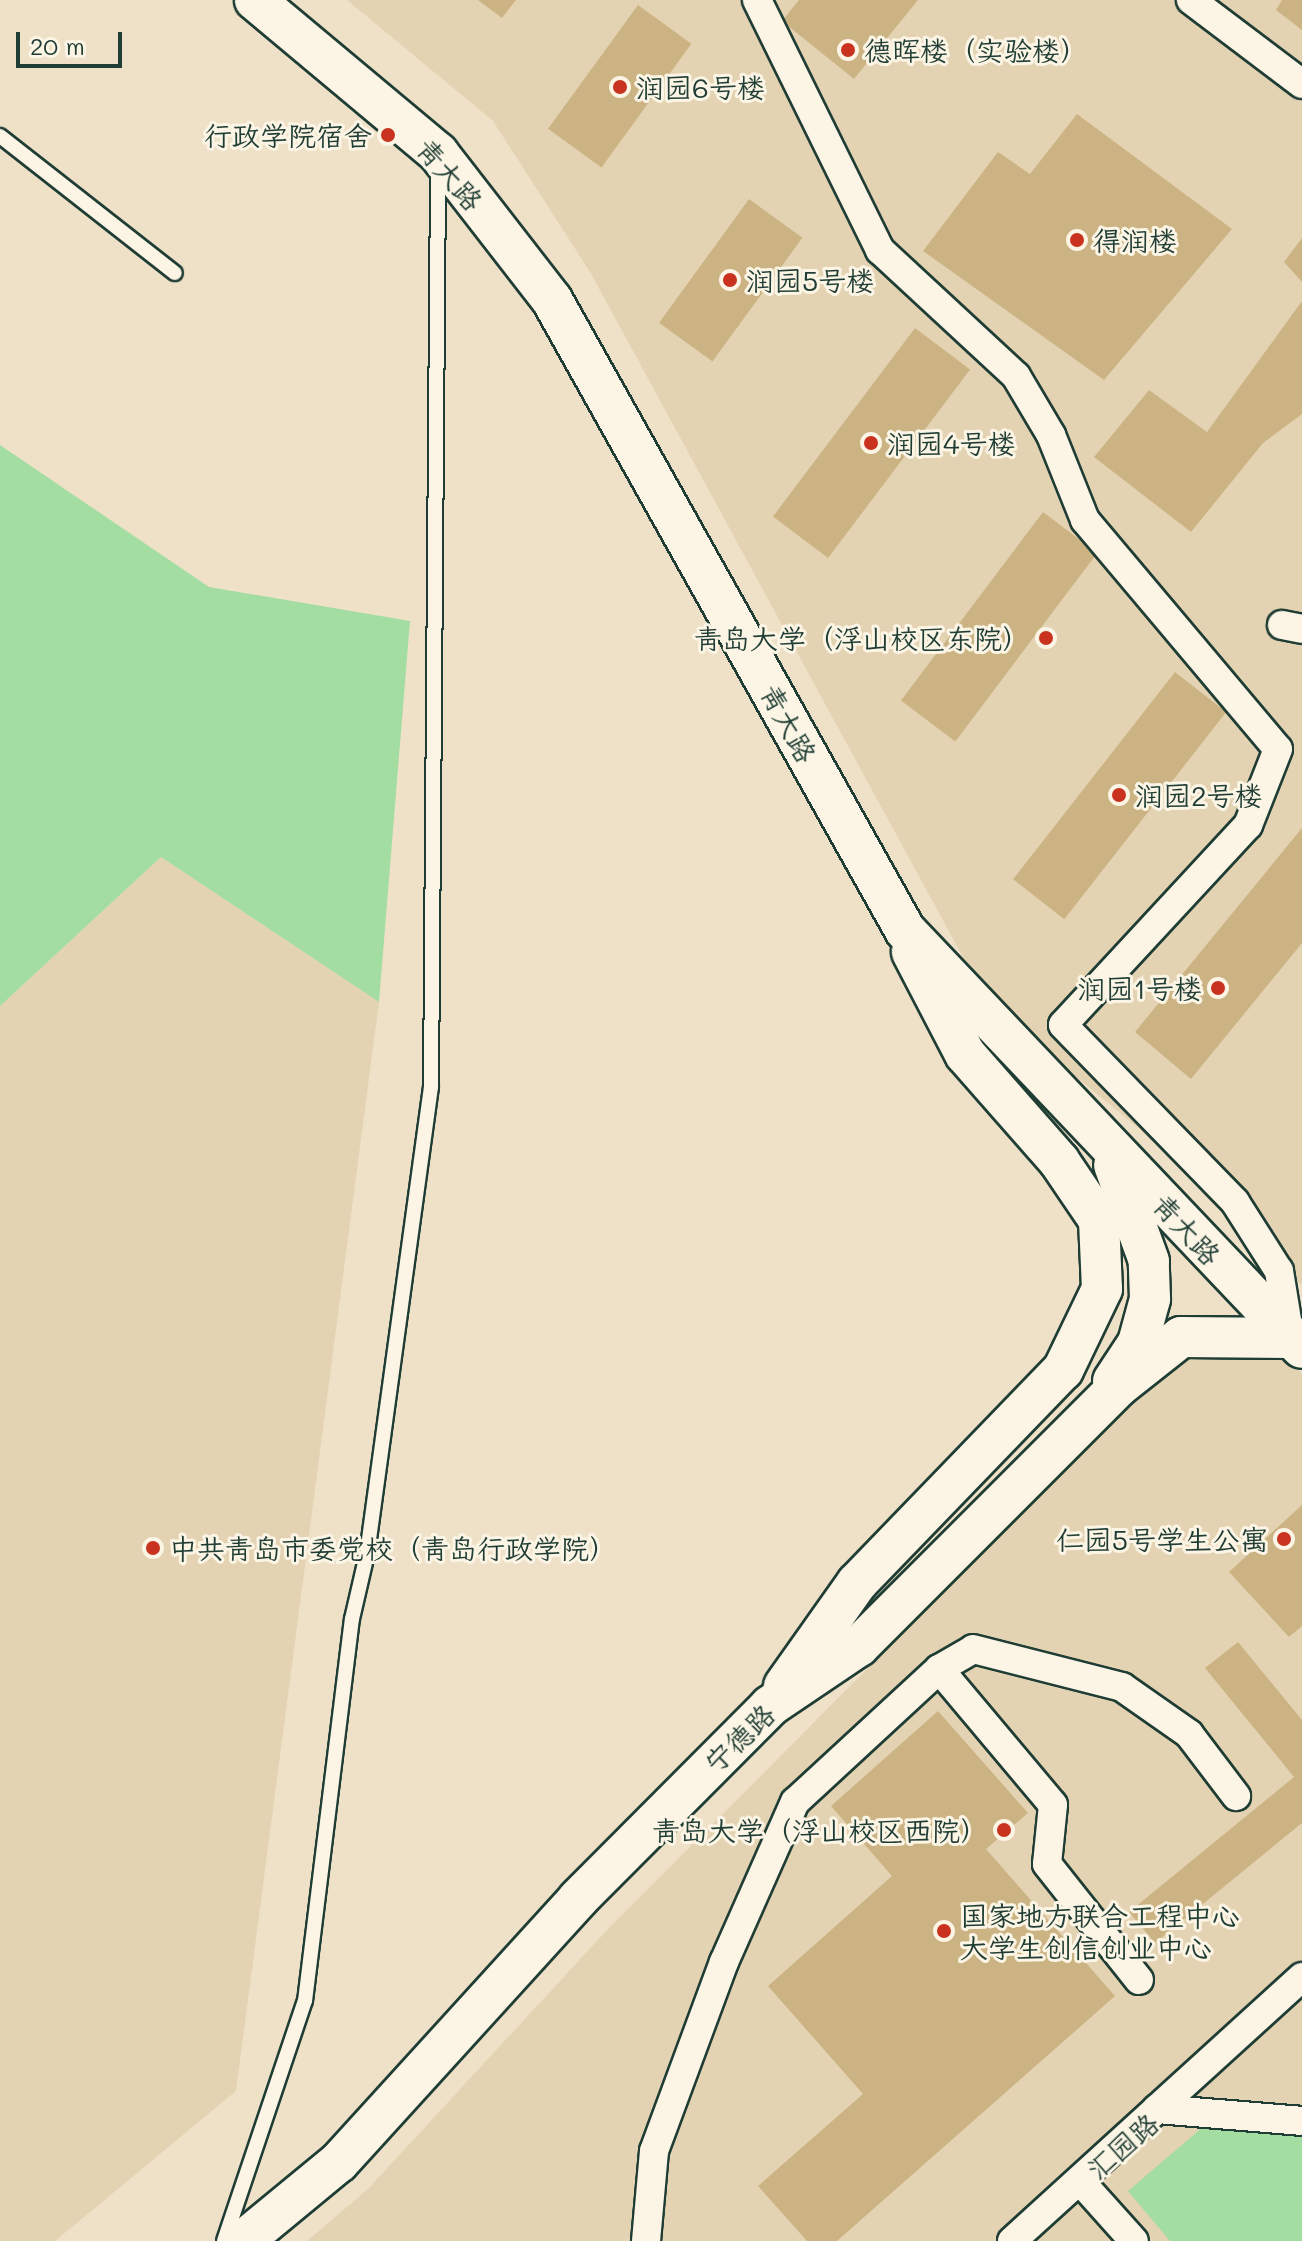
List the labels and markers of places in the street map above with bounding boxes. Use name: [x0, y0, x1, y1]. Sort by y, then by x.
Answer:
place label: 德晖楼（实验楼）: [864, 33, 1088, 67]
marker: 德晖楼（实验楼）: [839, 41, 857, 59]
place label: 润园6号楼: [636, 70, 765, 104]
marker: 润园6号楼: [611, 78, 629, 96]
place label: 行政学院宿舍: [204, 118, 372, 152]
marker: 行政学院宿舍: [379, 126, 397, 144]
place label: 得润楼: [1093, 223, 1177, 257]
marker: 得润楼: [1068, 231, 1086, 249]
place label: 润园5号楼: [746, 263, 874, 297]
marker: 润园5号楼: [721, 271, 739, 289]
place label: 润园4号楼: [887, 426, 1015, 460]
marker: 润园4号楼: [862, 434, 880, 452]
place label: 青岛大学（浮山校区东院）: [694, 621, 1030, 655]
marker: 青岛大学（浮山校区东院）: [1037, 629, 1055, 647]
place label: 润园2号楼: [1135, 778, 1263, 812]
marker: 润园2号楼: [1110, 786, 1128, 804]
place label: 润园1号楼: [1077, 971, 1202, 1005]
marker: 润园1号楼: [1209, 979, 1227, 997]
place label: 仁园5号学生公寓: [1056, 1522, 1268, 1556]
marker: 仁园5号学生公寓: [1275, 1530, 1293, 1548]
place label: 中共青岛市委党校（青岛行政学院）: [169, 1531, 617, 1565]
marker: 中共青岛市委党校（青岛行政学院）: [144, 1539, 162, 1557]
place label: 青岛大学（浮山校区西院）: [652, 1813, 988, 1847]
marker: 青岛大学（浮山校区西院）: [995, 1821, 1013, 1839]
place label: 国家地方联合工程中心 大学生创信创业中心: [960, 1898, 1240, 1964]
marker: 国家地方联合工程中心 大学生创信创业中心: [935, 1922, 953, 1940]

